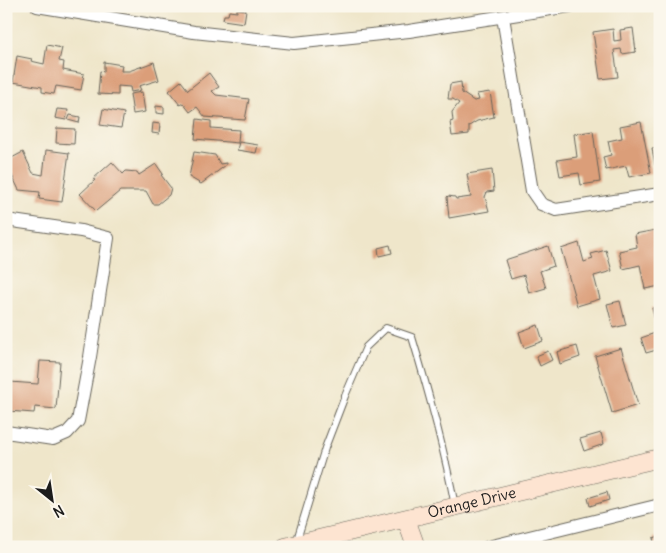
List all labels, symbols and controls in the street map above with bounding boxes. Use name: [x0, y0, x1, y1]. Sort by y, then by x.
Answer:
north arrow: [28, 476, 78, 526]
street label: Orange Drive: [426, 482, 518, 522]
text: N: [50, 501, 67, 521]

